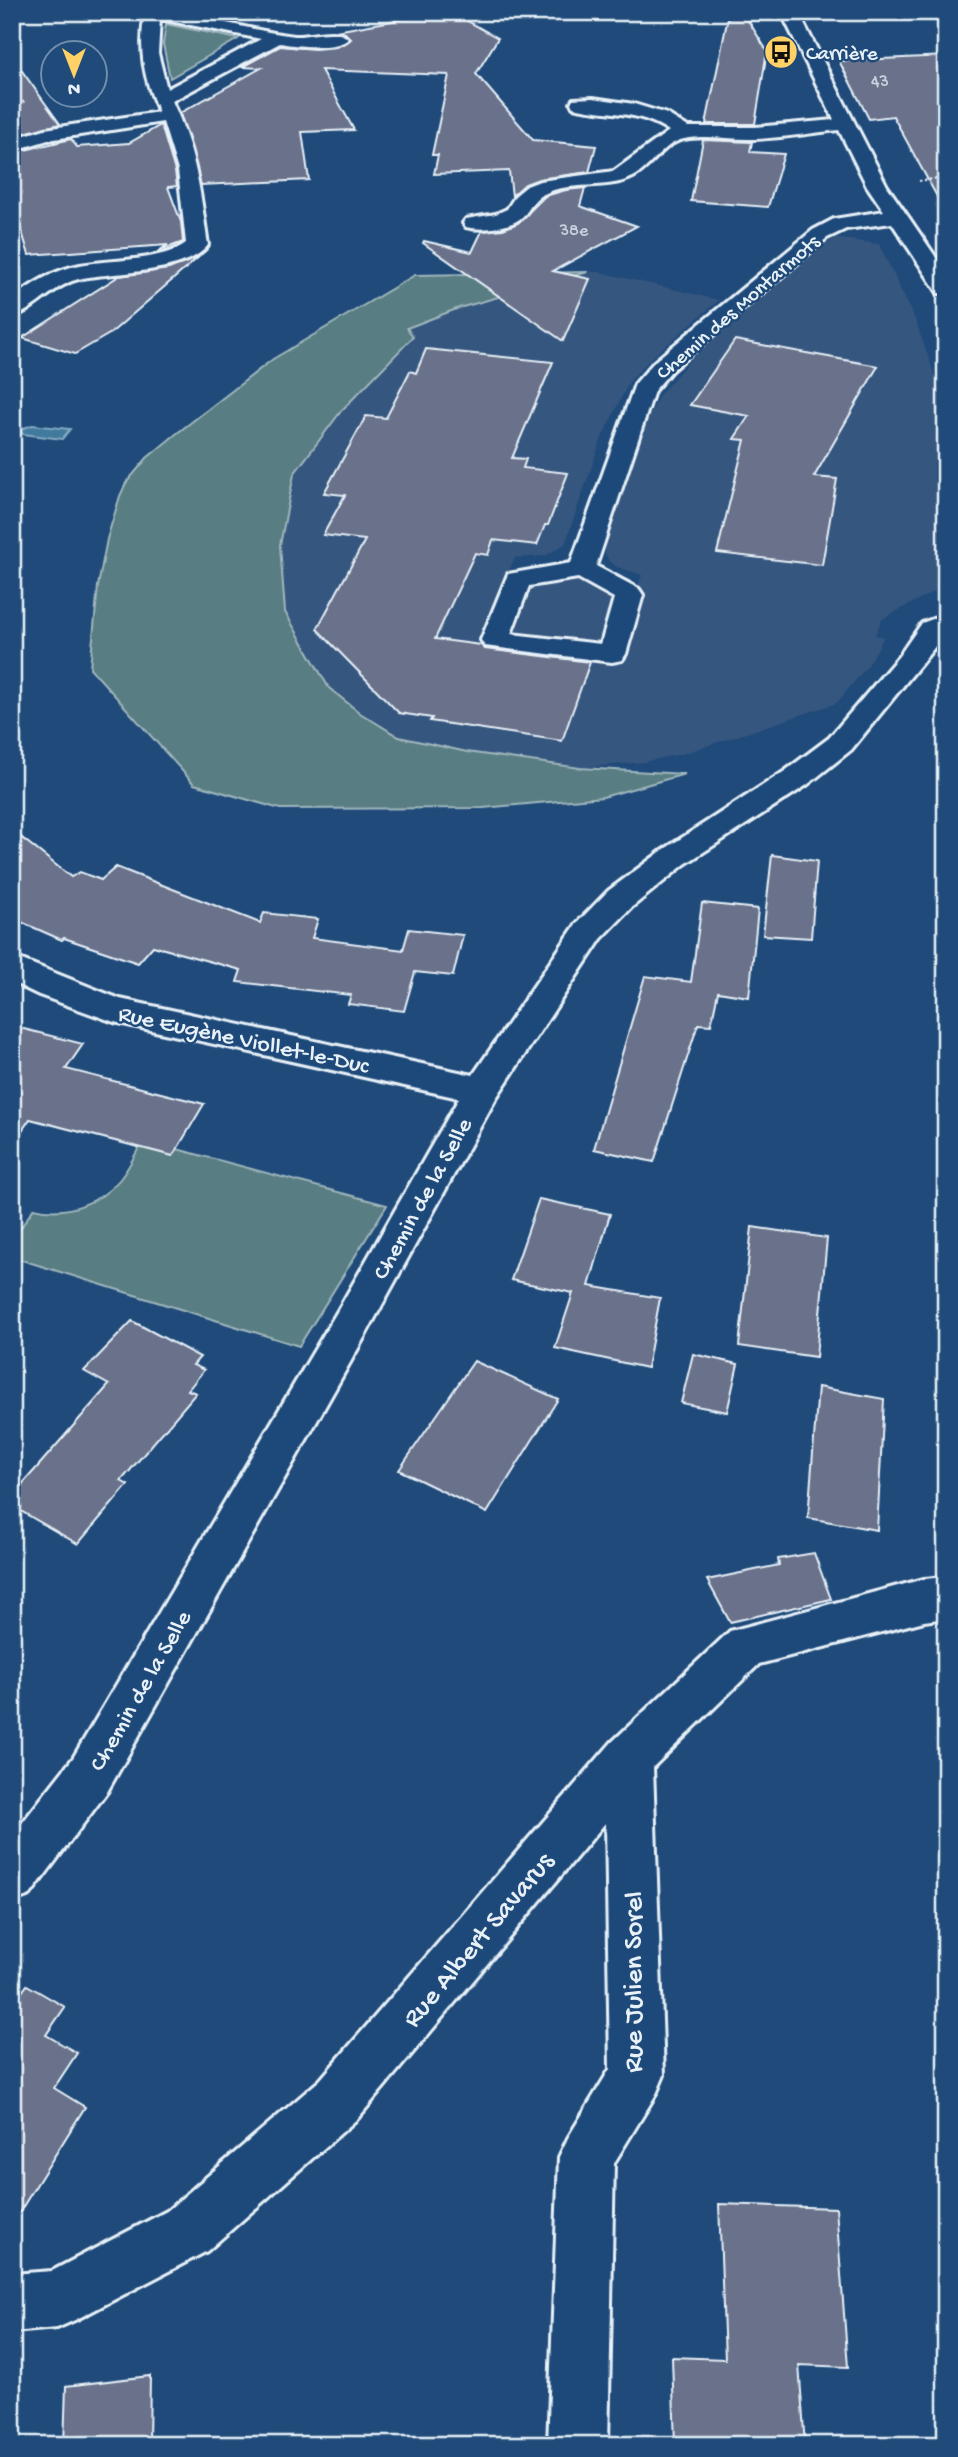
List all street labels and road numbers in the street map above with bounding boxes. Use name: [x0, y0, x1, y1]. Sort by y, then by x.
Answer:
street label: Chemin des Montarmots: [652, 230, 827, 387]
street label: Rue Eugène Viollet-le-Duc: [115, 1001, 372, 1082]
street label: Chemin de la Selle: [368, 1113, 481, 1286]
street label: Chemin de la Selle: [84, 1606, 200, 1777]
street label: Rue Albert Savarus: [397, 1846, 563, 2035]
street label: Rue Julien Sorel: [619, 1891, 652, 2073]

